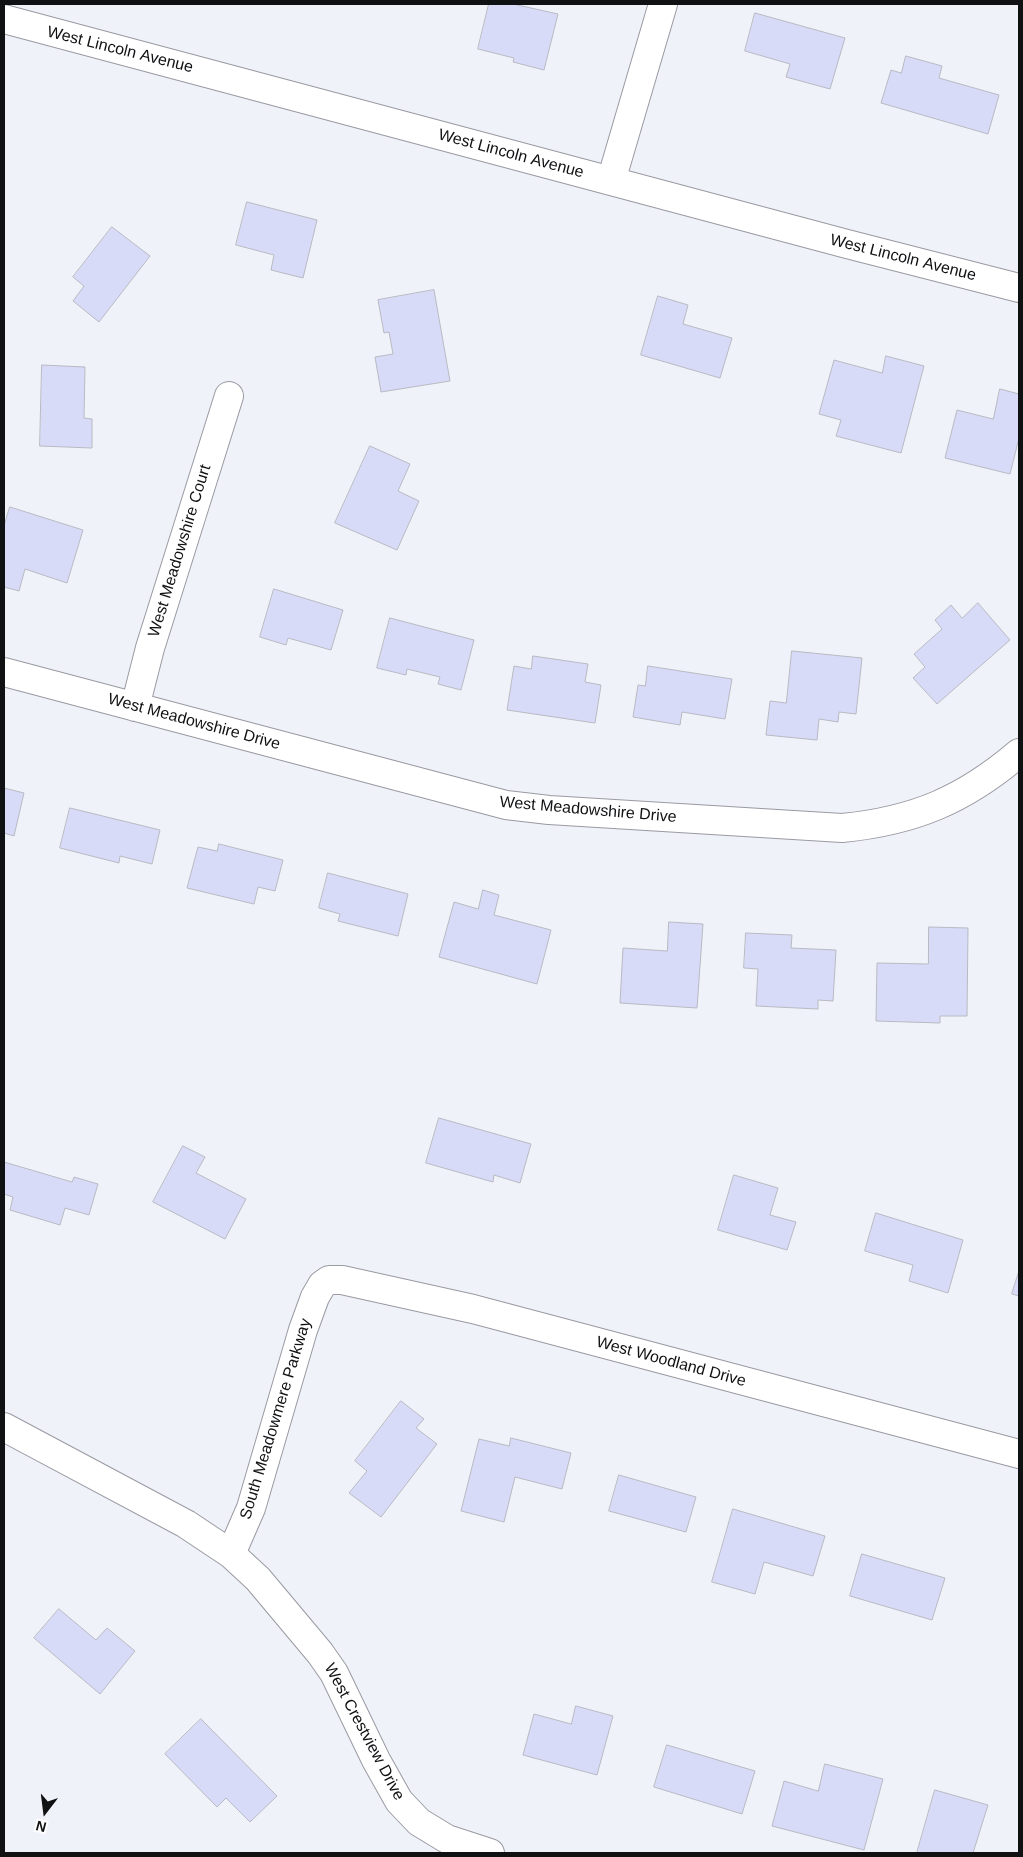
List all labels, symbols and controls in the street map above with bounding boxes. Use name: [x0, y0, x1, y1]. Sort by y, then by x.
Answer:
street label: West Lincoln Avenue: [45, 23, 195, 77]
street label: West Lincoln Avenue: [436, 125, 586, 183]
street label: West Lincoln Avenue: [828, 231, 978, 285]
street label: West Meadowshire Court: [145, 462, 215, 640]
street label: West Meadowshire Drive: [106, 690, 282, 754]
street label: West Meadowshire Drive: [499, 793, 677, 827]
street label: South Meadowmere Parkway: [236, 1316, 316, 1522]
street label: West Woodland Drive: [594, 1333, 748, 1391]
street label: West Crestview Drive: [320, 1660, 408, 1804]
north arrow: [20, 1787, 70, 1837]
text: N: [34, 1817, 48, 1836]

